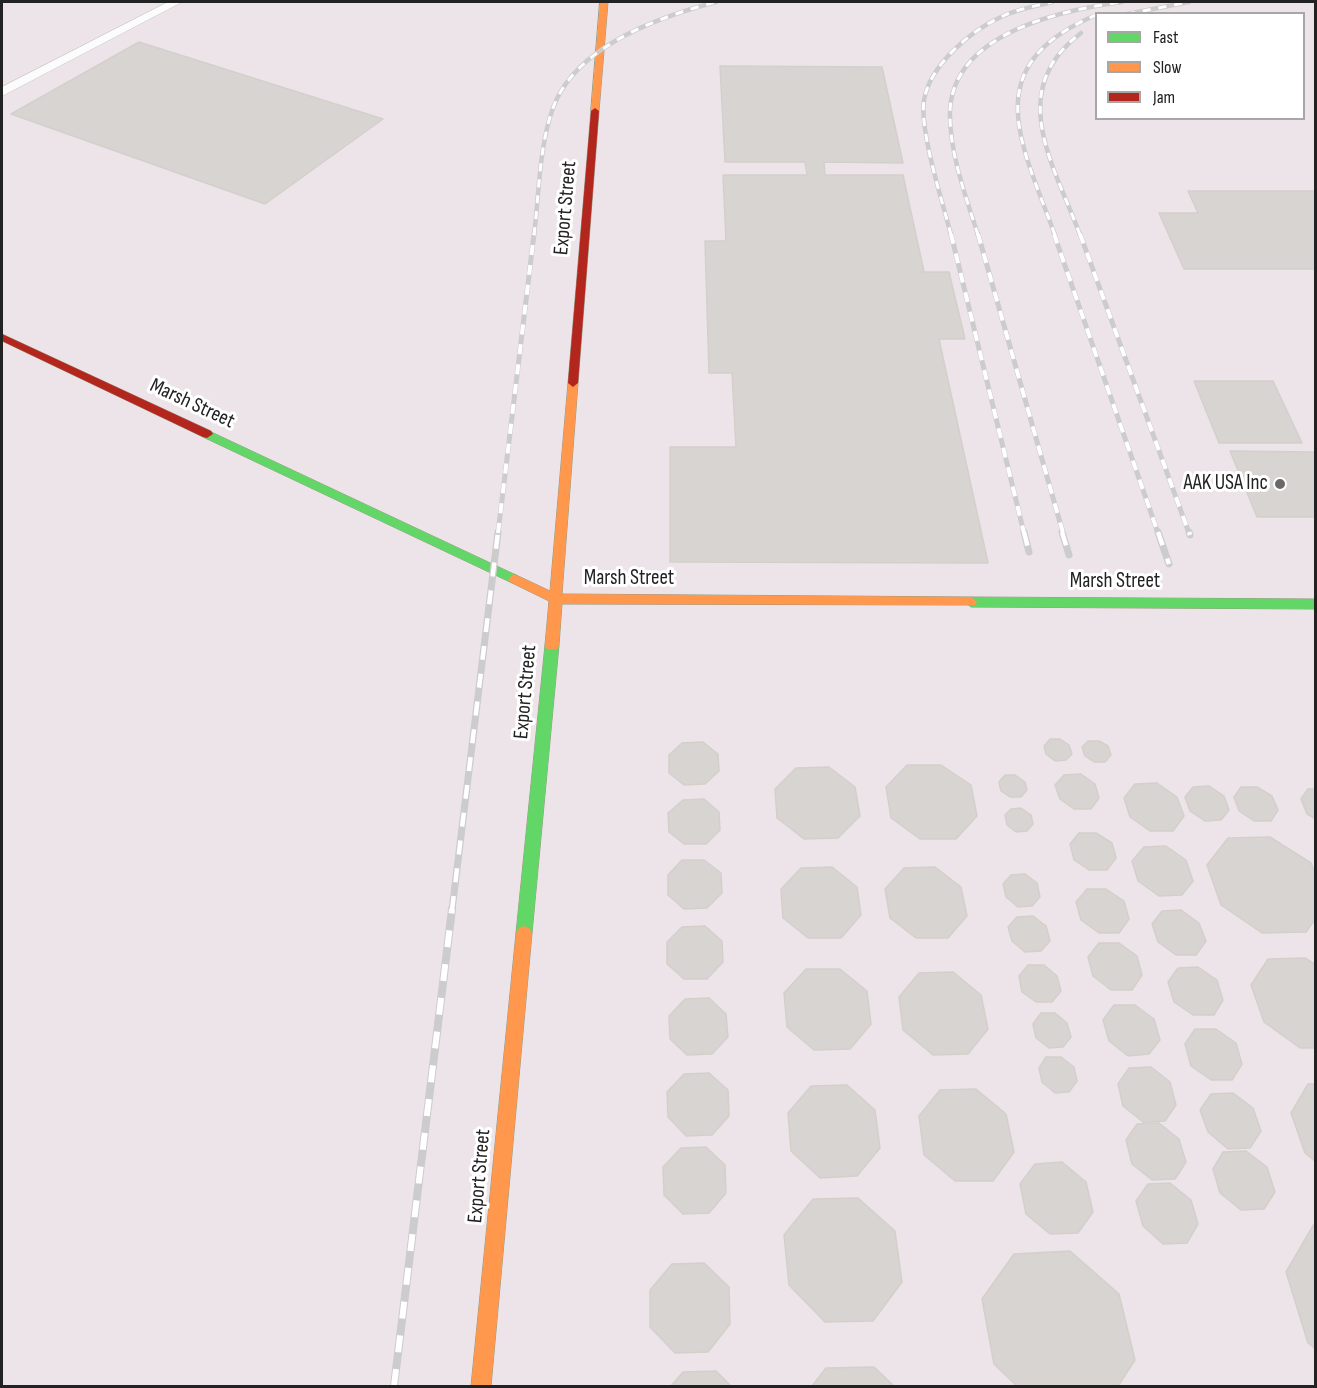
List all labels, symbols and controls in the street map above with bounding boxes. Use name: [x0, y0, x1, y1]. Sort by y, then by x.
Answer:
legend: [1095, 12, 1305, 120]
text: Fast: [1153, 27, 1178, 48]
text: Slow: [1153, 57, 1182, 78]
text: Jam: [1153, 87, 1175, 108]
street label: Export Street: [549, 160, 583, 256]
street label: Marsh Street: [146, 373, 238, 435]
place label: AAK USA Inc: [1183, 471, 1268, 497]
marker: AAK USA Inc: [1273, 477, 1287, 491]
street label: Marsh Street: [584, 566, 674, 592]
street label: Marsh Street: [1070, 569, 1160, 595]
street label: Export Street: [509, 644, 543, 740]
street label: Export Street: [463, 1128, 497, 1224]

